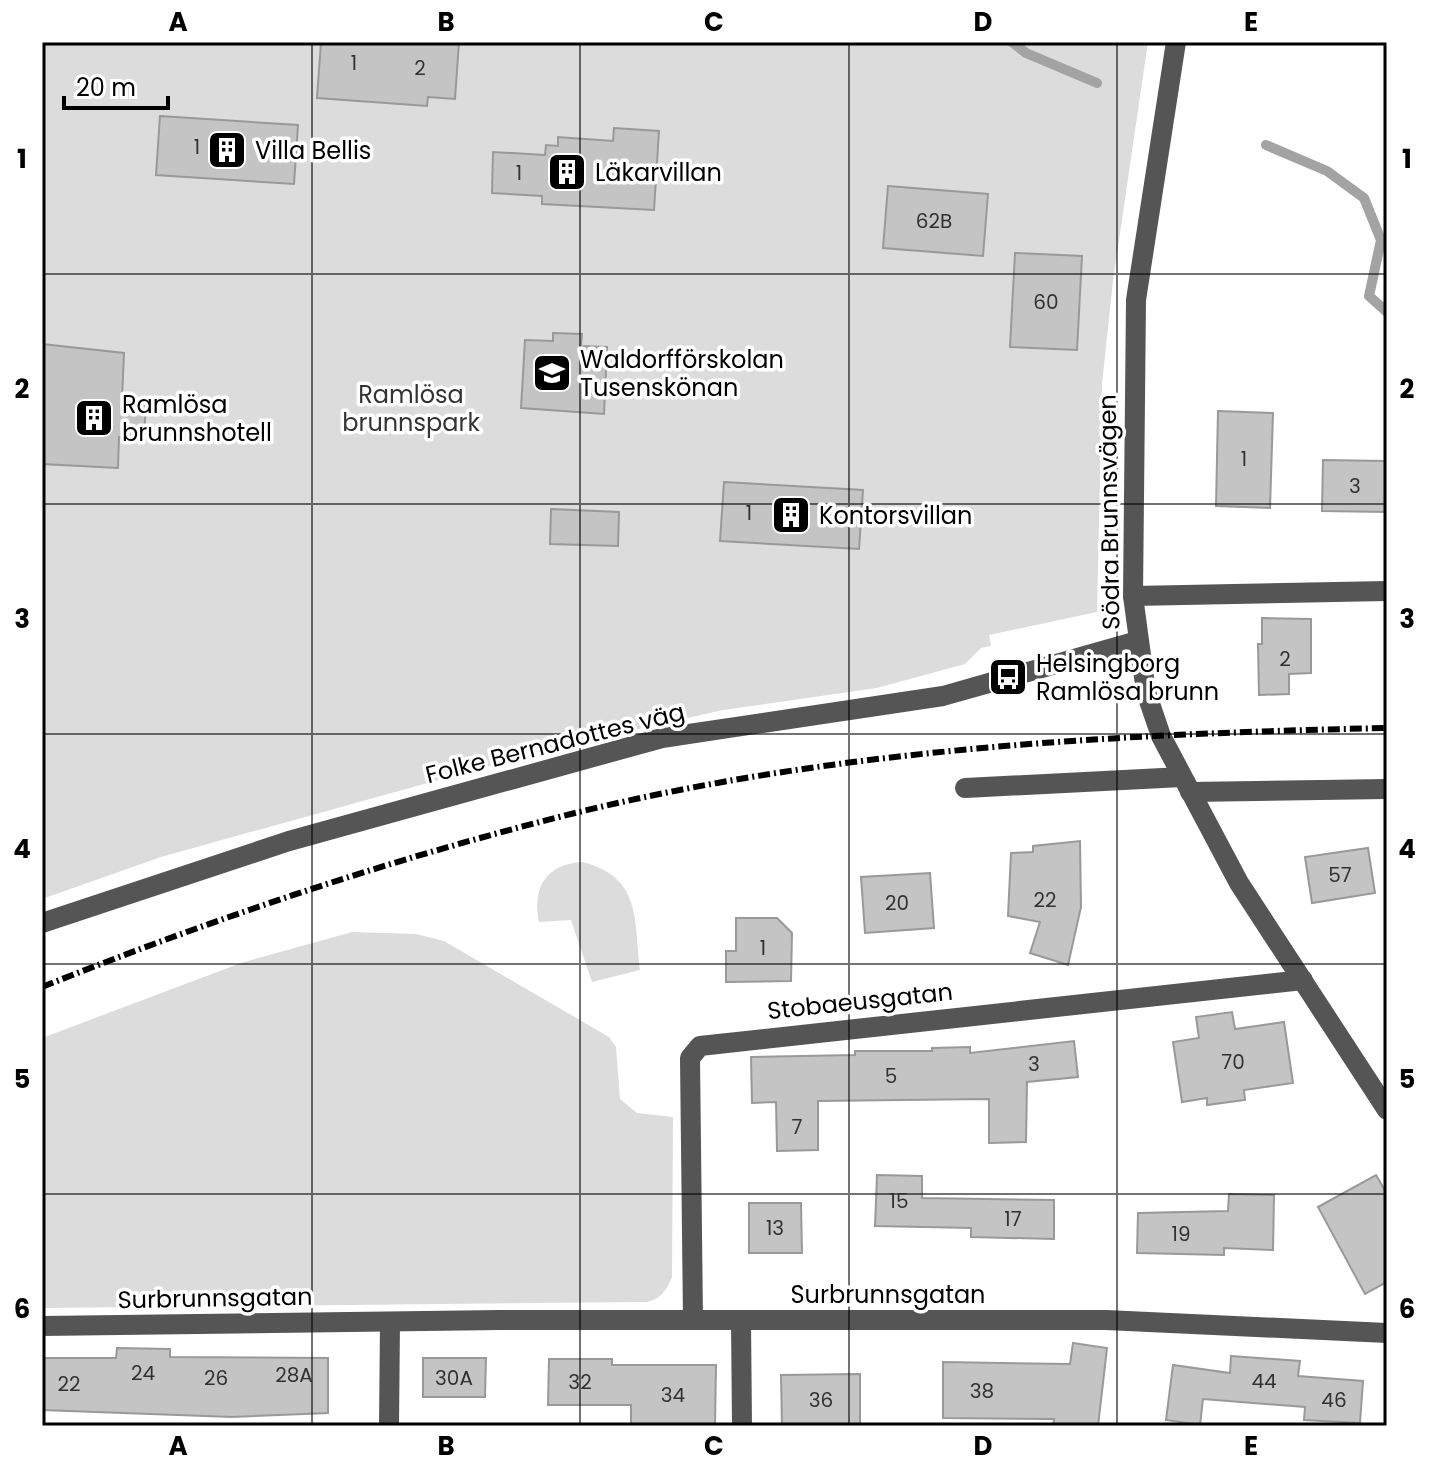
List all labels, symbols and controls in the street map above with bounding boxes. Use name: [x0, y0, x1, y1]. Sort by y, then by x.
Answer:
text: A: [168, 4, 188, 40]
text: B: [437, 4, 455, 40]
text: C: [704, 4, 724, 40]
text: D: [974, 4, 993, 40]
text: E: [1244, 4, 1258, 40]
house number: 1: [351, 49, 357, 77]
house number: 2: [414, 54, 426, 82]
scale bar: [64, 60, 168, 110]
text: 20 m: [76, 71, 136, 104]
building icon: Villa Bellis: [206, 129, 248, 171]
house number: 1: [194, 133, 200, 161]
place label: Villa Bellis: [255, 134, 371, 167]
text: 1: [17, 141, 27, 177]
text: 1: [1402, 141, 1412, 177]
building icon: Läkarvillan: [546, 151, 588, 193]
place label: Läkarvillan: [595, 156, 722, 189]
house number: 1: [516, 159, 522, 187]
house number: 62B: [916, 207, 952, 235]
house number: 60: [1033, 288, 1059, 316]
place label: Waldorfförskolan Tusenskönan: [580, 343, 784, 404]
school or university icon: Waldorfförskolan Tusenskönan: [531, 352, 573, 394]
text: 2: [15, 371, 30, 407]
text: 2: [1400, 371, 1415, 407]
park label: Ramlösa brunnspark: [342, 378, 480, 439]
place label: Ramlösa brunnshotell: [122, 388, 272, 449]
street label: Södra Brunnsvägen: [1090, 394, 1128, 630]
building icon: Ramlösa brunnshotell: [73, 397, 115, 439]
house number: 1: [1241, 445, 1247, 473]
house number: 3: [1349, 472, 1361, 500]
building icon: Kontorsvillan: [770, 494, 812, 536]
house number: 1: [746, 499, 752, 527]
place label: Kontorsvillan: [819, 499, 972, 532]
text: 3: [14, 601, 30, 637]
text: 3: [1399, 601, 1415, 637]
house number: 2: [1279, 645, 1291, 673]
place label: Helsingborg Ramlösa brunn: [1036, 647, 1219, 708]
bus stop icon: Helsingborg Ramlösa brunn: [987, 656, 1029, 698]
street label: Folke Bernadottes väg: [422, 695, 688, 791]
text: 4: [13, 831, 31, 867]
text: 4: [1398, 831, 1416, 867]
house number: 57: [1328, 861, 1352, 889]
house number: 22: [1034, 886, 1057, 914]
house number: 20: [885, 889, 909, 917]
house number: 1: [760, 934, 766, 962]
street label: Stobaeusgatan: [766, 975, 954, 1027]
house number: 70: [1221, 1048, 1245, 1076]
house number: 3: [1028, 1050, 1040, 1078]
text: 5: [14, 1061, 30, 1097]
text: 5: [1399, 1061, 1415, 1097]
house number: 5: [885, 1062, 897, 1090]
house number: 7: [792, 1113, 803, 1141]
house number: 15: [890, 1187, 908, 1215]
house number: 17: [1004, 1205, 1022, 1233]
house number: 13: [766, 1214, 784, 1242]
house number: 19: [1172, 1220, 1191, 1248]
street label: Surbrunnsgatan: [791, 1278, 985, 1311]
street label: Surbrunnsgatan: [117, 1280, 313, 1316]
text: 6: [14, 1291, 30, 1327]
text: 6: [1399, 1291, 1415, 1327]
house number: 24: [131, 1359, 155, 1387]
house number: 28A: [275, 1361, 313, 1389]
house number: 26: [204, 1364, 228, 1392]
house number: 30A: [435, 1364, 473, 1392]
house number: 44: [1251, 1367, 1277, 1395]
house number: 32: [568, 1368, 592, 1396]
house number: 22: [58, 1370, 81, 1398]
house number: 38: [970, 1377, 994, 1405]
house number: 34: [661, 1381, 685, 1409]
house number: 36: [809, 1386, 833, 1414]
house number: 46: [1321, 1386, 1347, 1414]
text: A: [168, 1428, 188, 1464]
text: B: [437, 1428, 455, 1464]
text: C: [704, 1428, 724, 1464]
text: D: [974, 1428, 993, 1464]
text: E: [1244, 1428, 1258, 1464]

